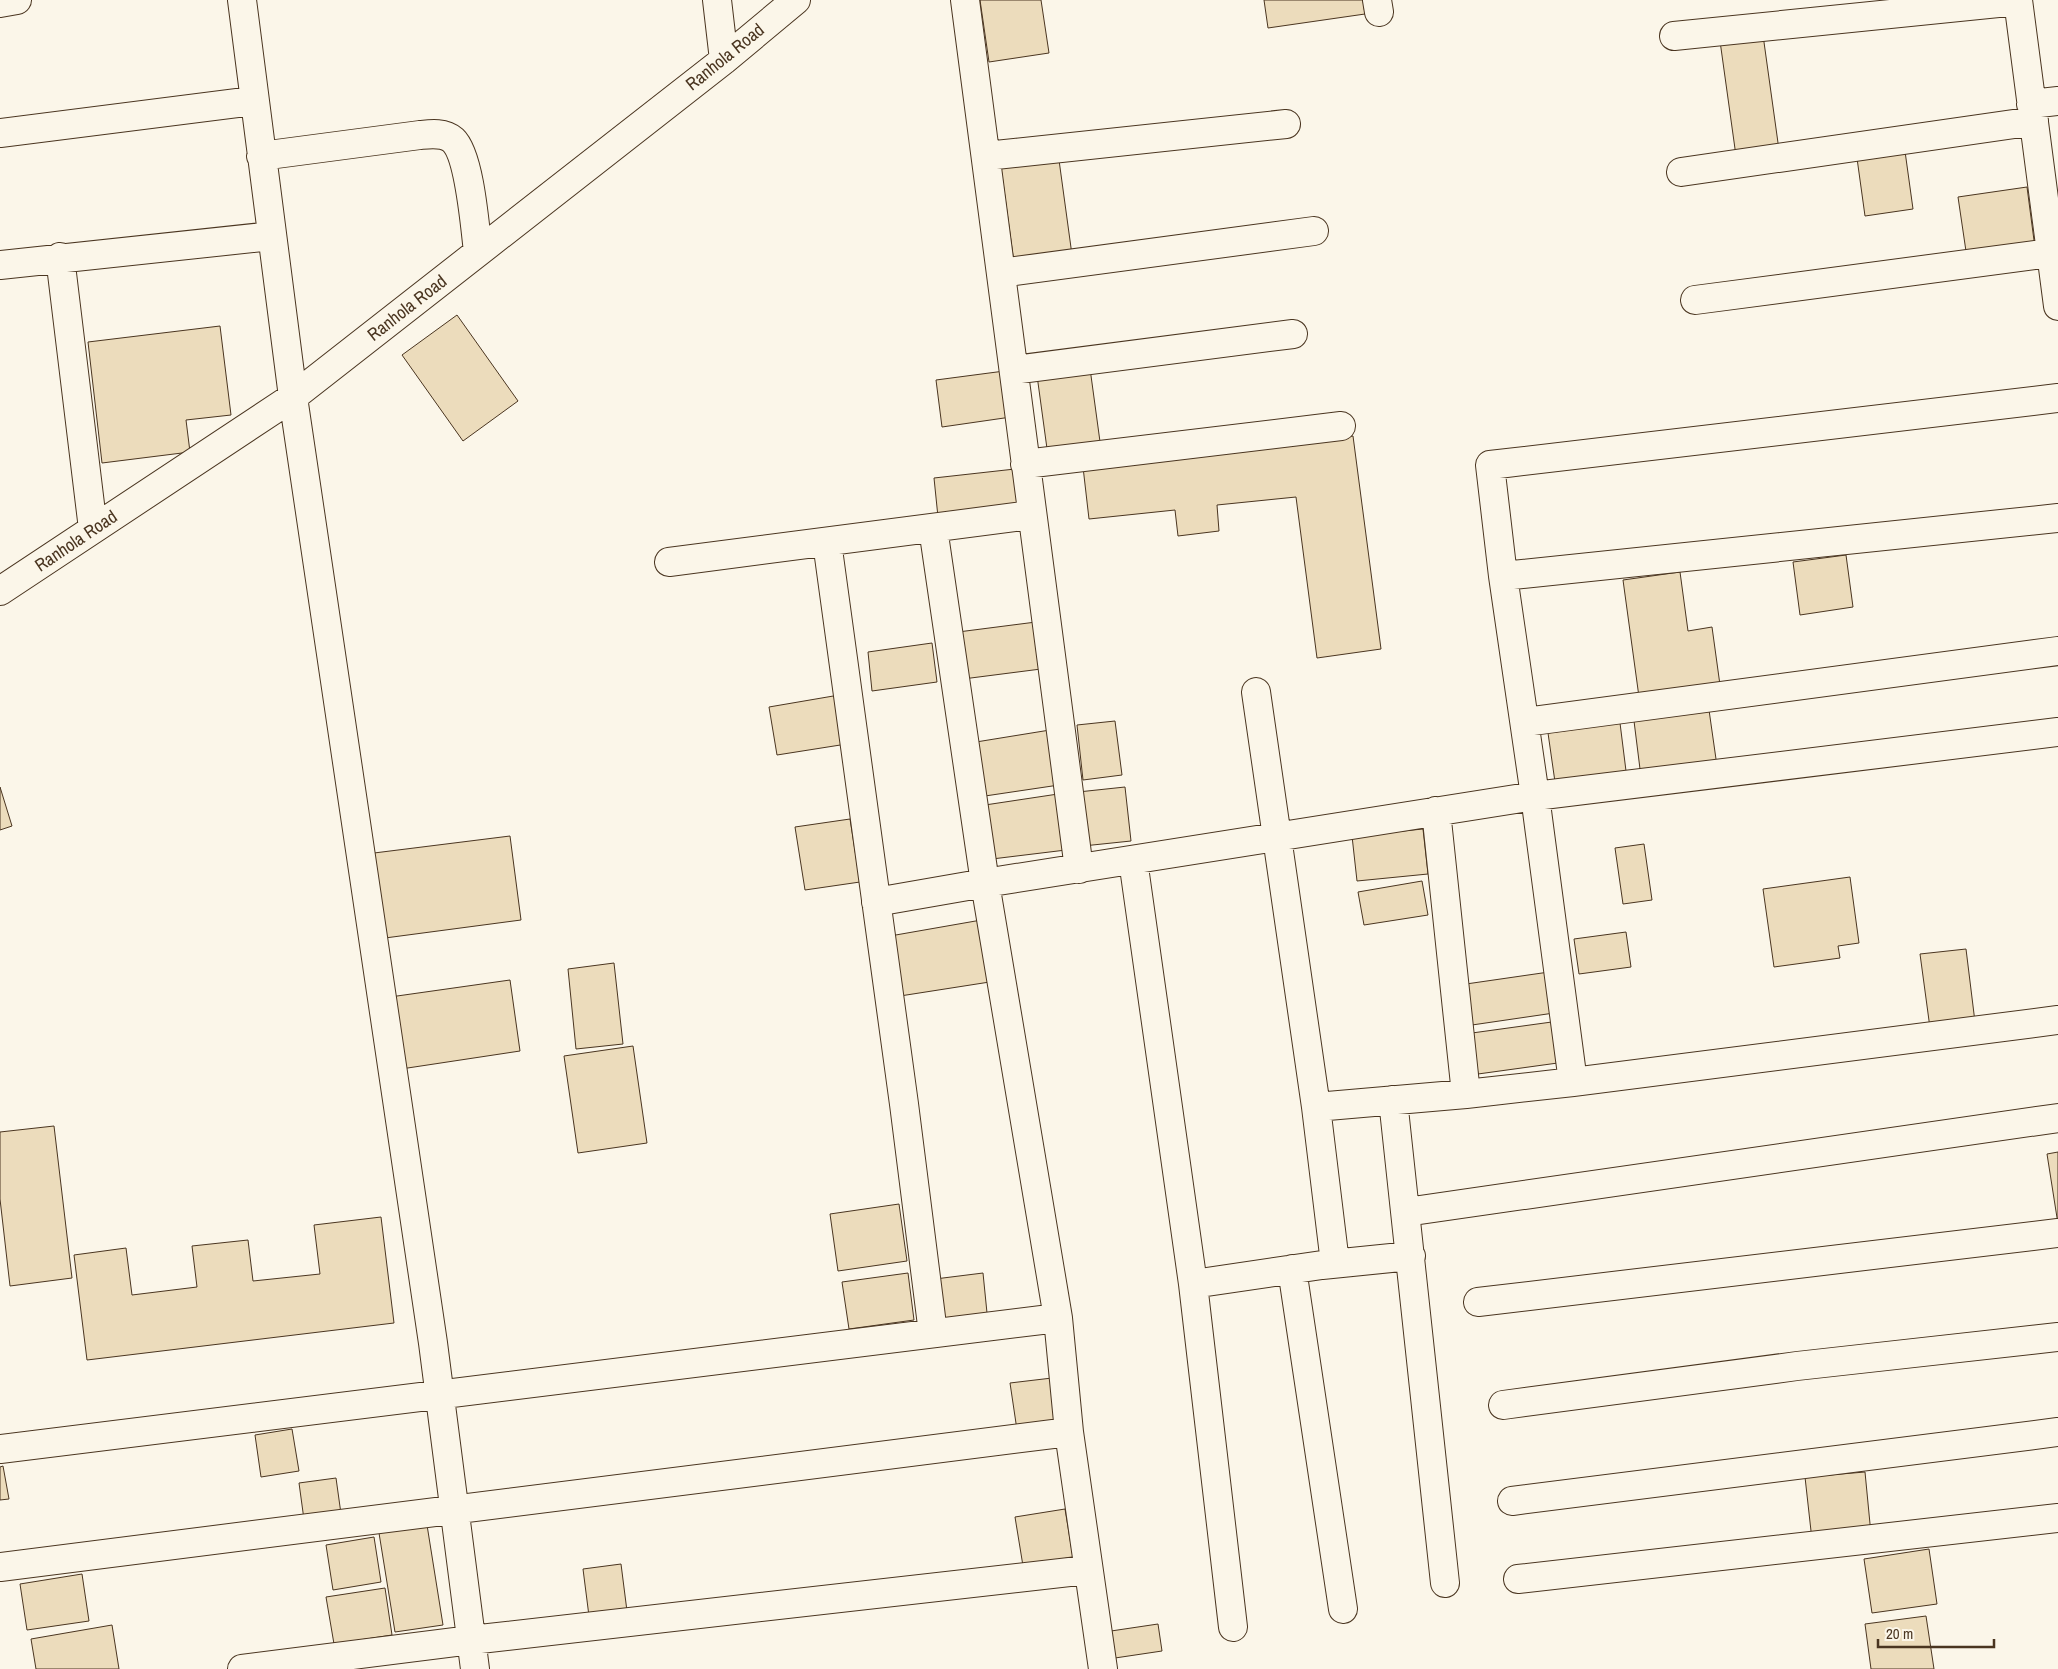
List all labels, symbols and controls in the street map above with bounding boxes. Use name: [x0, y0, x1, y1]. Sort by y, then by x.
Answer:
street label: Ranhola Road: [680, 17, 769, 96]
street label: Ranhola Road: [362, 269, 452, 347]
street label: Ranhola Road: [30, 504, 122, 577]
scale bar: [1878, 1616, 1994, 1648]
text: 20 m: [1886, 1623, 1913, 1644]

